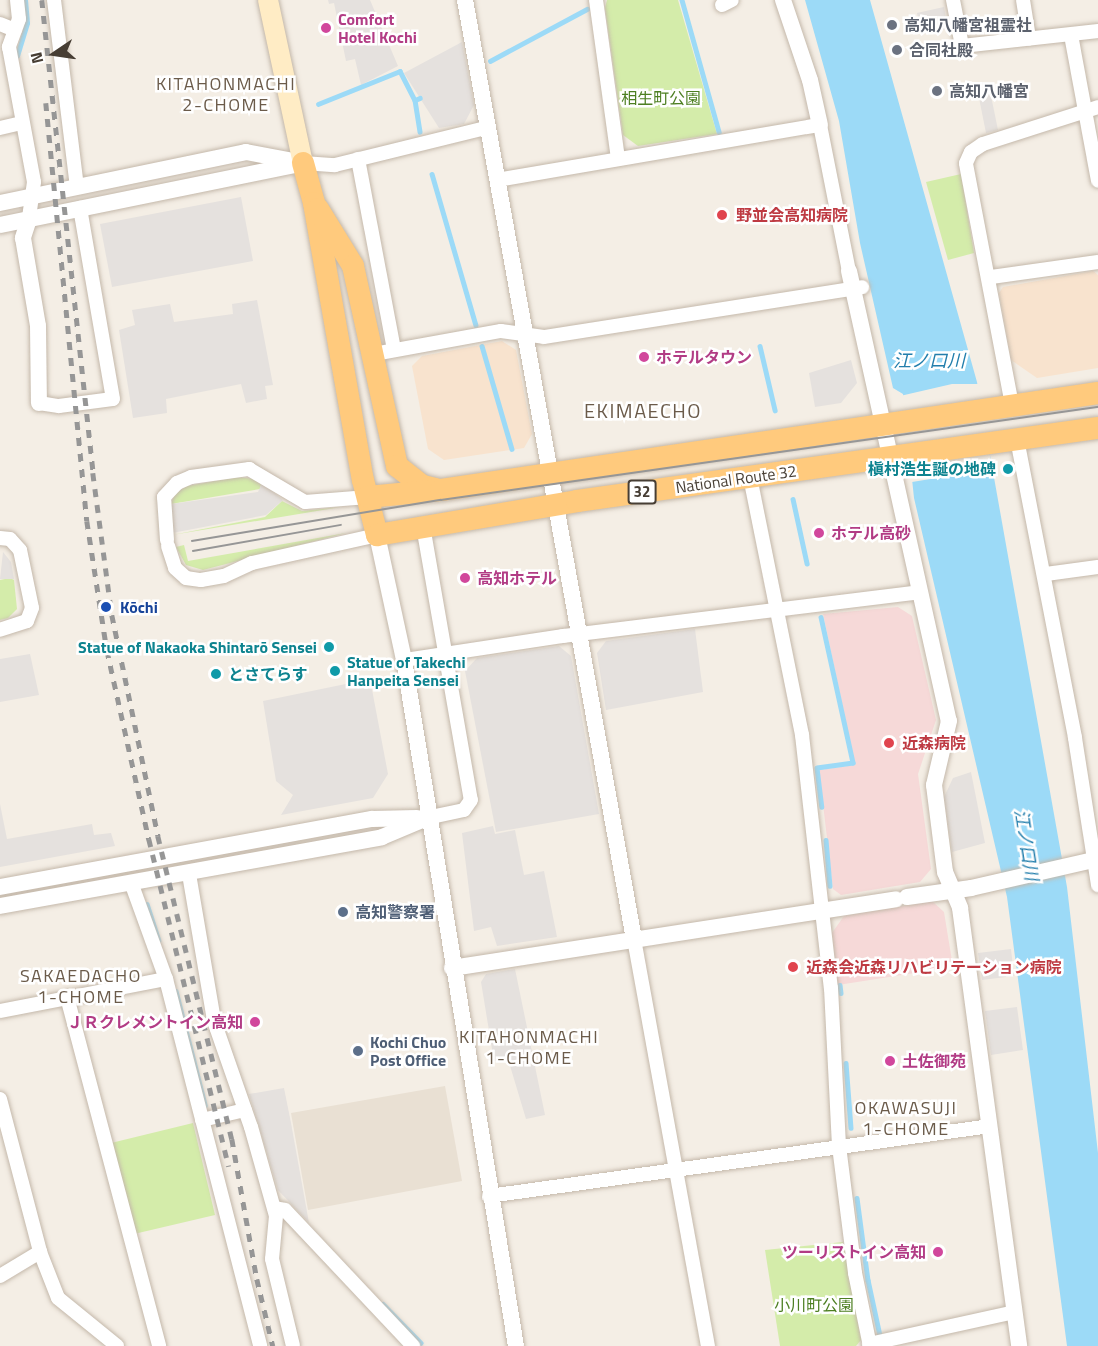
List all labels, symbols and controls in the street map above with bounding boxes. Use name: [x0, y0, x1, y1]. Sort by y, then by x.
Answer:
place label: Comfort Hotel Kochi: [338, 9, 417, 47]
place label: 高知八幡宮祖霊社: [904, 15, 1032, 35]
marker: 高知八幡宮祖霊社: [885, 18, 899, 32]
marker: Comfort Hotel Kochi: [319, 21, 333, 35]
north arrow: [24, 24, 84, 84]
place label: 合同社殿: [909, 40, 973, 60]
marker: 合同社殿: [890, 43, 904, 57]
text: N: [24, 50, 49, 66]
district label: KITAHONMACHI 2-CHOME: [156, 74, 296, 116]
place label: 高知八幡宮: [949, 81, 1029, 101]
marker: 高知八幡宮: [930, 84, 944, 98]
park label: 相生町公園: [621, 88, 701, 108]
place label: 野並会高知病院: [736, 205, 848, 225]
marker: 野並会高知病院: [713, 206, 731, 224]
place label: ホテルタウン: [656, 347, 752, 367]
marker: ホテルタウン: [637, 350, 651, 364]
water label: 江ノ口川: [893, 350, 965, 372]
district label: EKIMAECHO: [584, 398, 702, 422]
place label: 槇村浩生誕の地碑: [868, 459, 996, 479]
street label: National Route 32: [674, 461, 798, 497]
marker: 槇村浩生誕の地碑: [1001, 462, 1015, 476]
road number: 32: [627, 480, 657, 504]
place label: ホテル高砂: [831, 523, 911, 543]
marker: ホテル高砂: [812, 526, 826, 540]
place label: 高知ホテル: [477, 568, 557, 588]
marker: 高知ホテル: [458, 571, 472, 585]
place label: Kōchi: [120, 597, 158, 617]
marker: Kōchi: [97, 598, 115, 616]
place label: Statue of Nakaoka Shintarō Sensei: [78, 637, 317, 657]
marker: Statue of Nakaoka Shintarō Sensei: [322, 640, 336, 654]
place label: Statue of Takechi Hanpeita Sensei: [347, 652, 466, 690]
place label: とさてらす: [228, 664, 308, 684]
marker: Statue of Takechi Hanpeita Sensei: [328, 664, 342, 678]
marker: とさてらす: [209, 667, 223, 681]
place label: 近森病院: [902, 733, 966, 753]
marker: 近森病院: [880, 734, 898, 752]
water label: 江ノ口川: [1010, 808, 1042, 882]
place label: 高知警察署: [355, 902, 435, 922]
marker: 高知警察署: [336, 905, 350, 919]
place label: 近森会近森リハビリテーション病院: [806, 957, 1062, 977]
marker: 近森会近森リハビリテーション病院: [784, 958, 802, 976]
district label: SAKAEDACHO 1-CHOME: [20, 966, 142, 1008]
place label: ＪＲクレメントイン高知: [67, 1012, 243, 1032]
marker: ＪＲクレメントイン高知: [248, 1015, 262, 1029]
district label: KITAHONMACHI 1-CHOME: [459, 1027, 599, 1070]
place label: Kochi Chuo Post Office: [370, 1032, 446, 1070]
marker: Kochi Chuo Post Office: [351, 1044, 365, 1058]
place label: 土佐御苑: [902, 1051, 966, 1071]
marker: 土佐御苑: [883, 1054, 897, 1068]
district label: OKAWASUJI 1-CHOME: [855, 1098, 957, 1140]
place label: ツーリストイン高知: [782, 1242, 926, 1262]
marker: ツーリストイン高知: [931, 1245, 945, 1259]
park label: 小川町公園: [774, 1295, 854, 1315]

